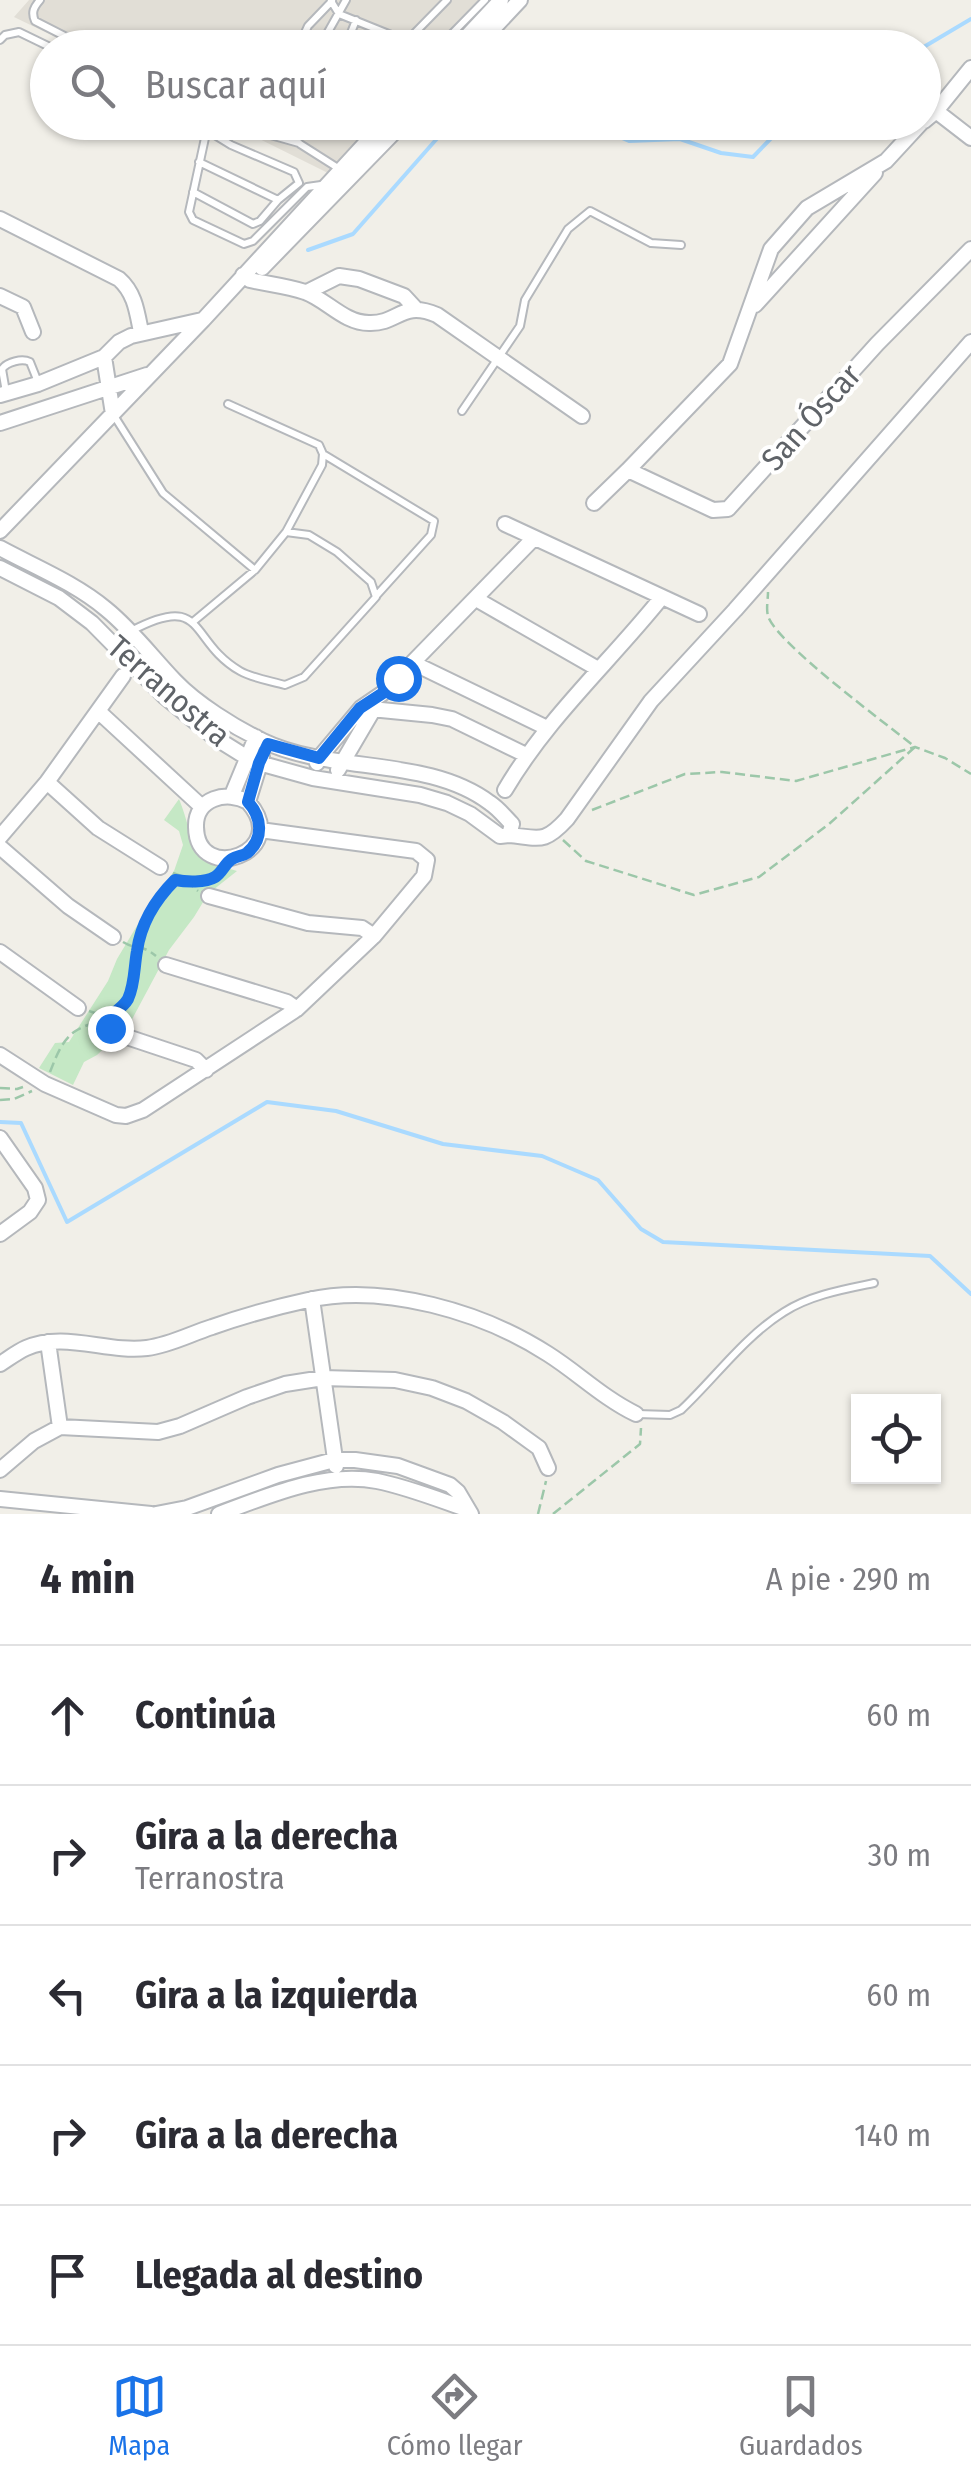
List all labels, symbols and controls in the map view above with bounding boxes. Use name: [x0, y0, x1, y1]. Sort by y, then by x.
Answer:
search box: [30, 30, 941, 140]
icon: search: [65, 58, 120, 113]
text: Buscar aquí: [145, 62, 327, 108]
street label: San Óscar: [753, 356, 869, 478]
street label: Terranostra: [100, 628, 238, 754]
route start: [376, 656, 422, 702]
route end: [88, 1006, 134, 1052]
map controls: [851, 1394, 941, 1484]
button: locate: [851, 1394, 941, 1484]
text: 4 min: [40, 1554, 135, 1604]
text: A pie · 290 m: [766, 1560, 931, 1598]
icon: ahead: [40, 1688, 95, 1743]
text: Continúa: [135, 1692, 276, 1738]
text: 60 m: [866, 1696, 931, 1734]
text: Gira a la derecha: [135, 1813, 398, 1859]
icon: right: [40, 1828, 95, 1883]
text: 30 m: [868, 1836, 931, 1874]
text: Terranostra: [135, 1859, 285, 1897]
icon: left: [40, 1968, 95, 2023]
text: Gira a la izquierda: [135, 1972, 418, 2018]
text: 60 m: [866, 1976, 931, 2014]
icon: right: [40, 2108, 95, 2163]
text: Gira a la derecha: [135, 2112, 398, 2158]
text: 140 m: [854, 2116, 931, 2154]
icon: arrive: [40, 2248, 95, 2303]
text: Llegada al destino: [135, 2252, 423, 2298]
tab: Mapa: [108, 2369, 170, 2462]
tab: Cómo llegar: [387, 2369, 523, 2462]
tab: Guardados: [739, 2369, 863, 2462]

